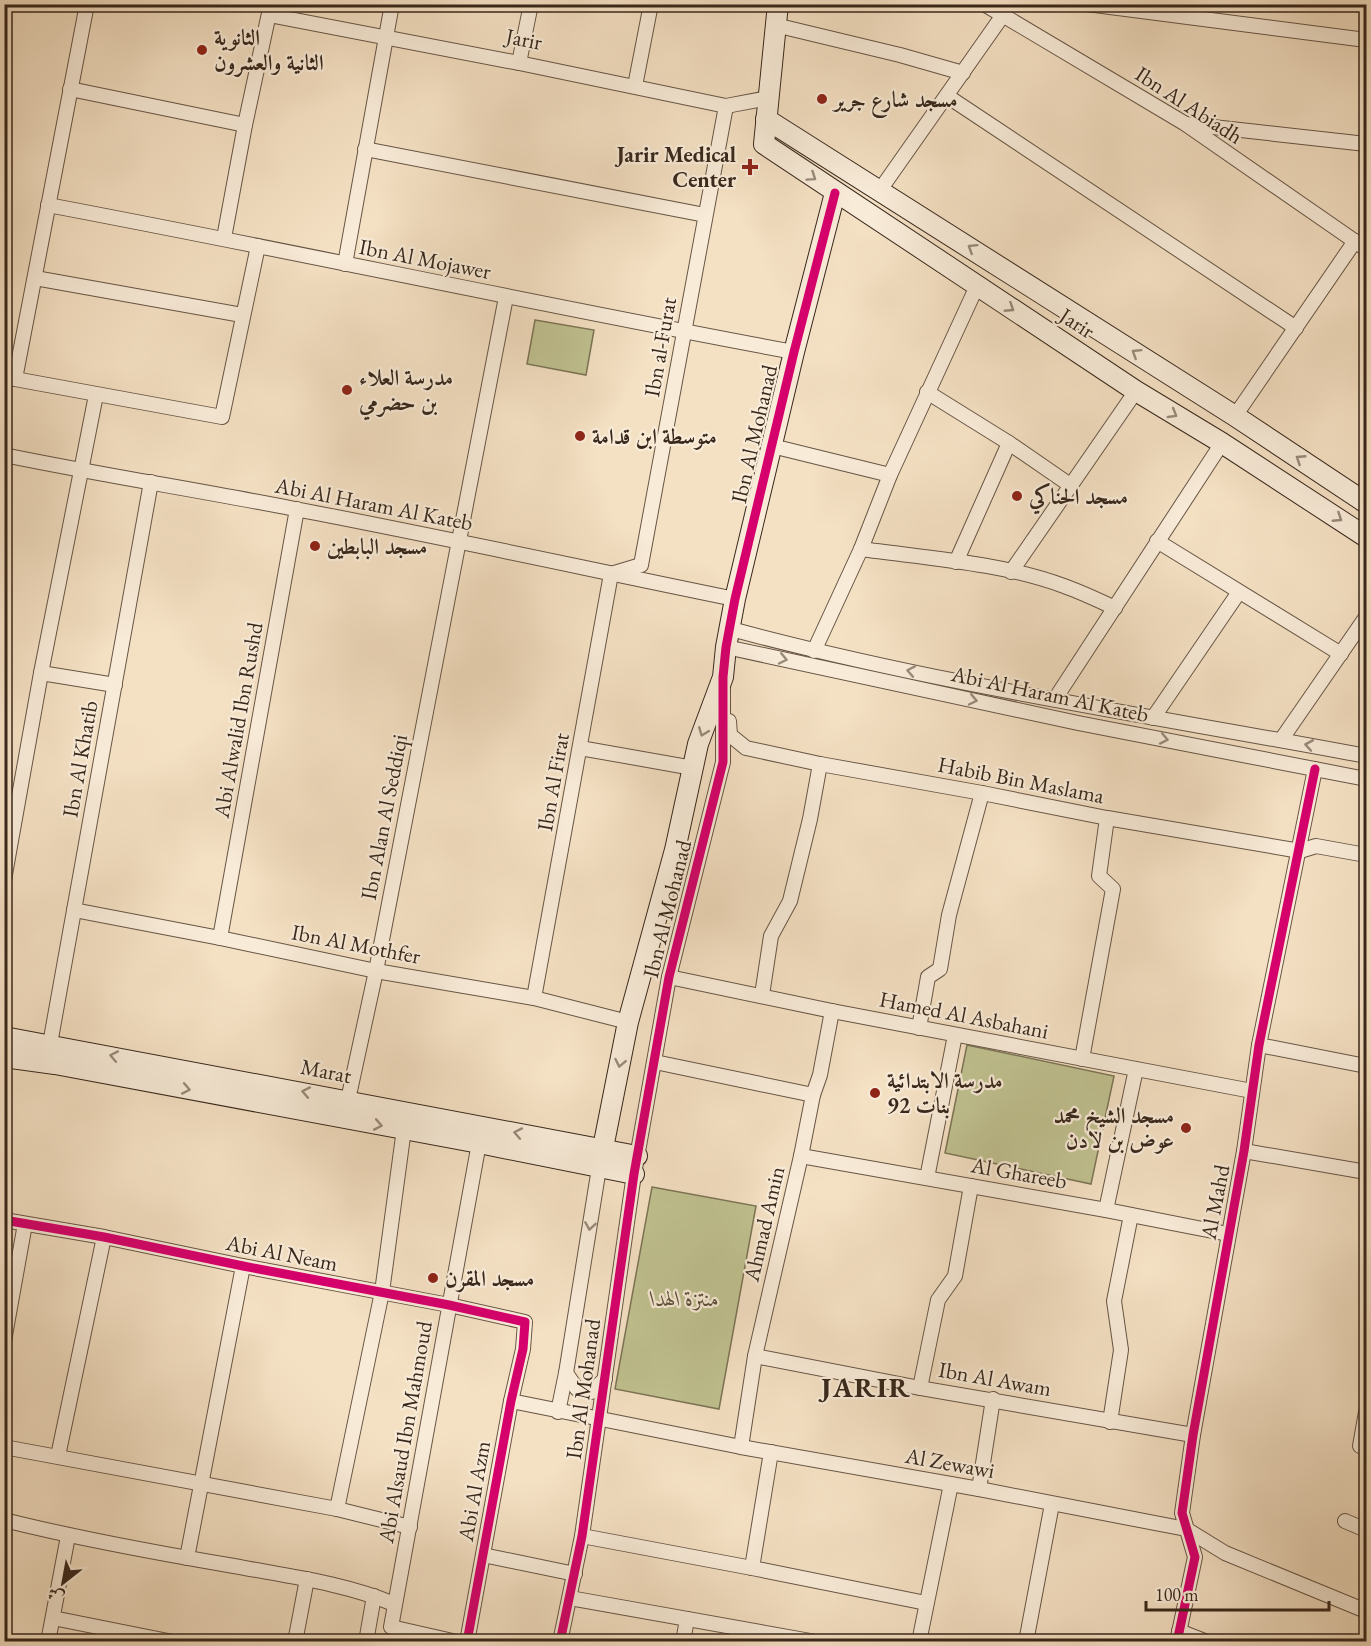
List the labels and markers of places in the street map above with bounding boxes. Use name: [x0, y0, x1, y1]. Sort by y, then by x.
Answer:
place label: الثانوية الثانية والعشرون: [214, 23, 324, 77]
marker: الثانوية الثانية والعشرون: [195, 43, 209, 57]
place label: مسجد شارع جرير: [832, 85, 958, 118]
marker: مسجد شارع جرير: [815, 92, 829, 106]
place label: Jarir Medical Center: [615, 140, 737, 194]
marker: Jarir Medical Center: [741, 158, 759, 176]
place label: مدرسة العلاء بن حضرمي: [358, 363, 453, 421]
marker: مدرسة العلاء بن حضرمي: [340, 383, 354, 397]
place label: متوسطة ابن قدامة: [592, 422, 717, 451]
marker: متوسطة ابن قدامة: [573, 429, 587, 443]
place label: مسجد الحناكي: [1028, 482, 1128, 515]
marker: مسجد الحناكي: [1010, 489, 1024, 503]
place label: مسجد البابطين: [327, 532, 427, 561]
marker: مسجد البابطين: [308, 539, 322, 553]
place label: مدرسة الابتدائية 92 بنات: [887, 1066, 1003, 1120]
marker: مدرسة الابتدائية 92 بنات: [868, 1086, 882, 1100]
place label: مسجد الشيخ محمد عوض بن لادن: [1053, 1101, 1174, 1155]
marker: مسجد الشيخ محمد عوض بن لادن: [1179, 1121, 1193, 1135]
place label: مسجد المقرن: [445, 1264, 534, 1293]
marker: مسجد المقرن: [426, 1271, 440, 1285]

